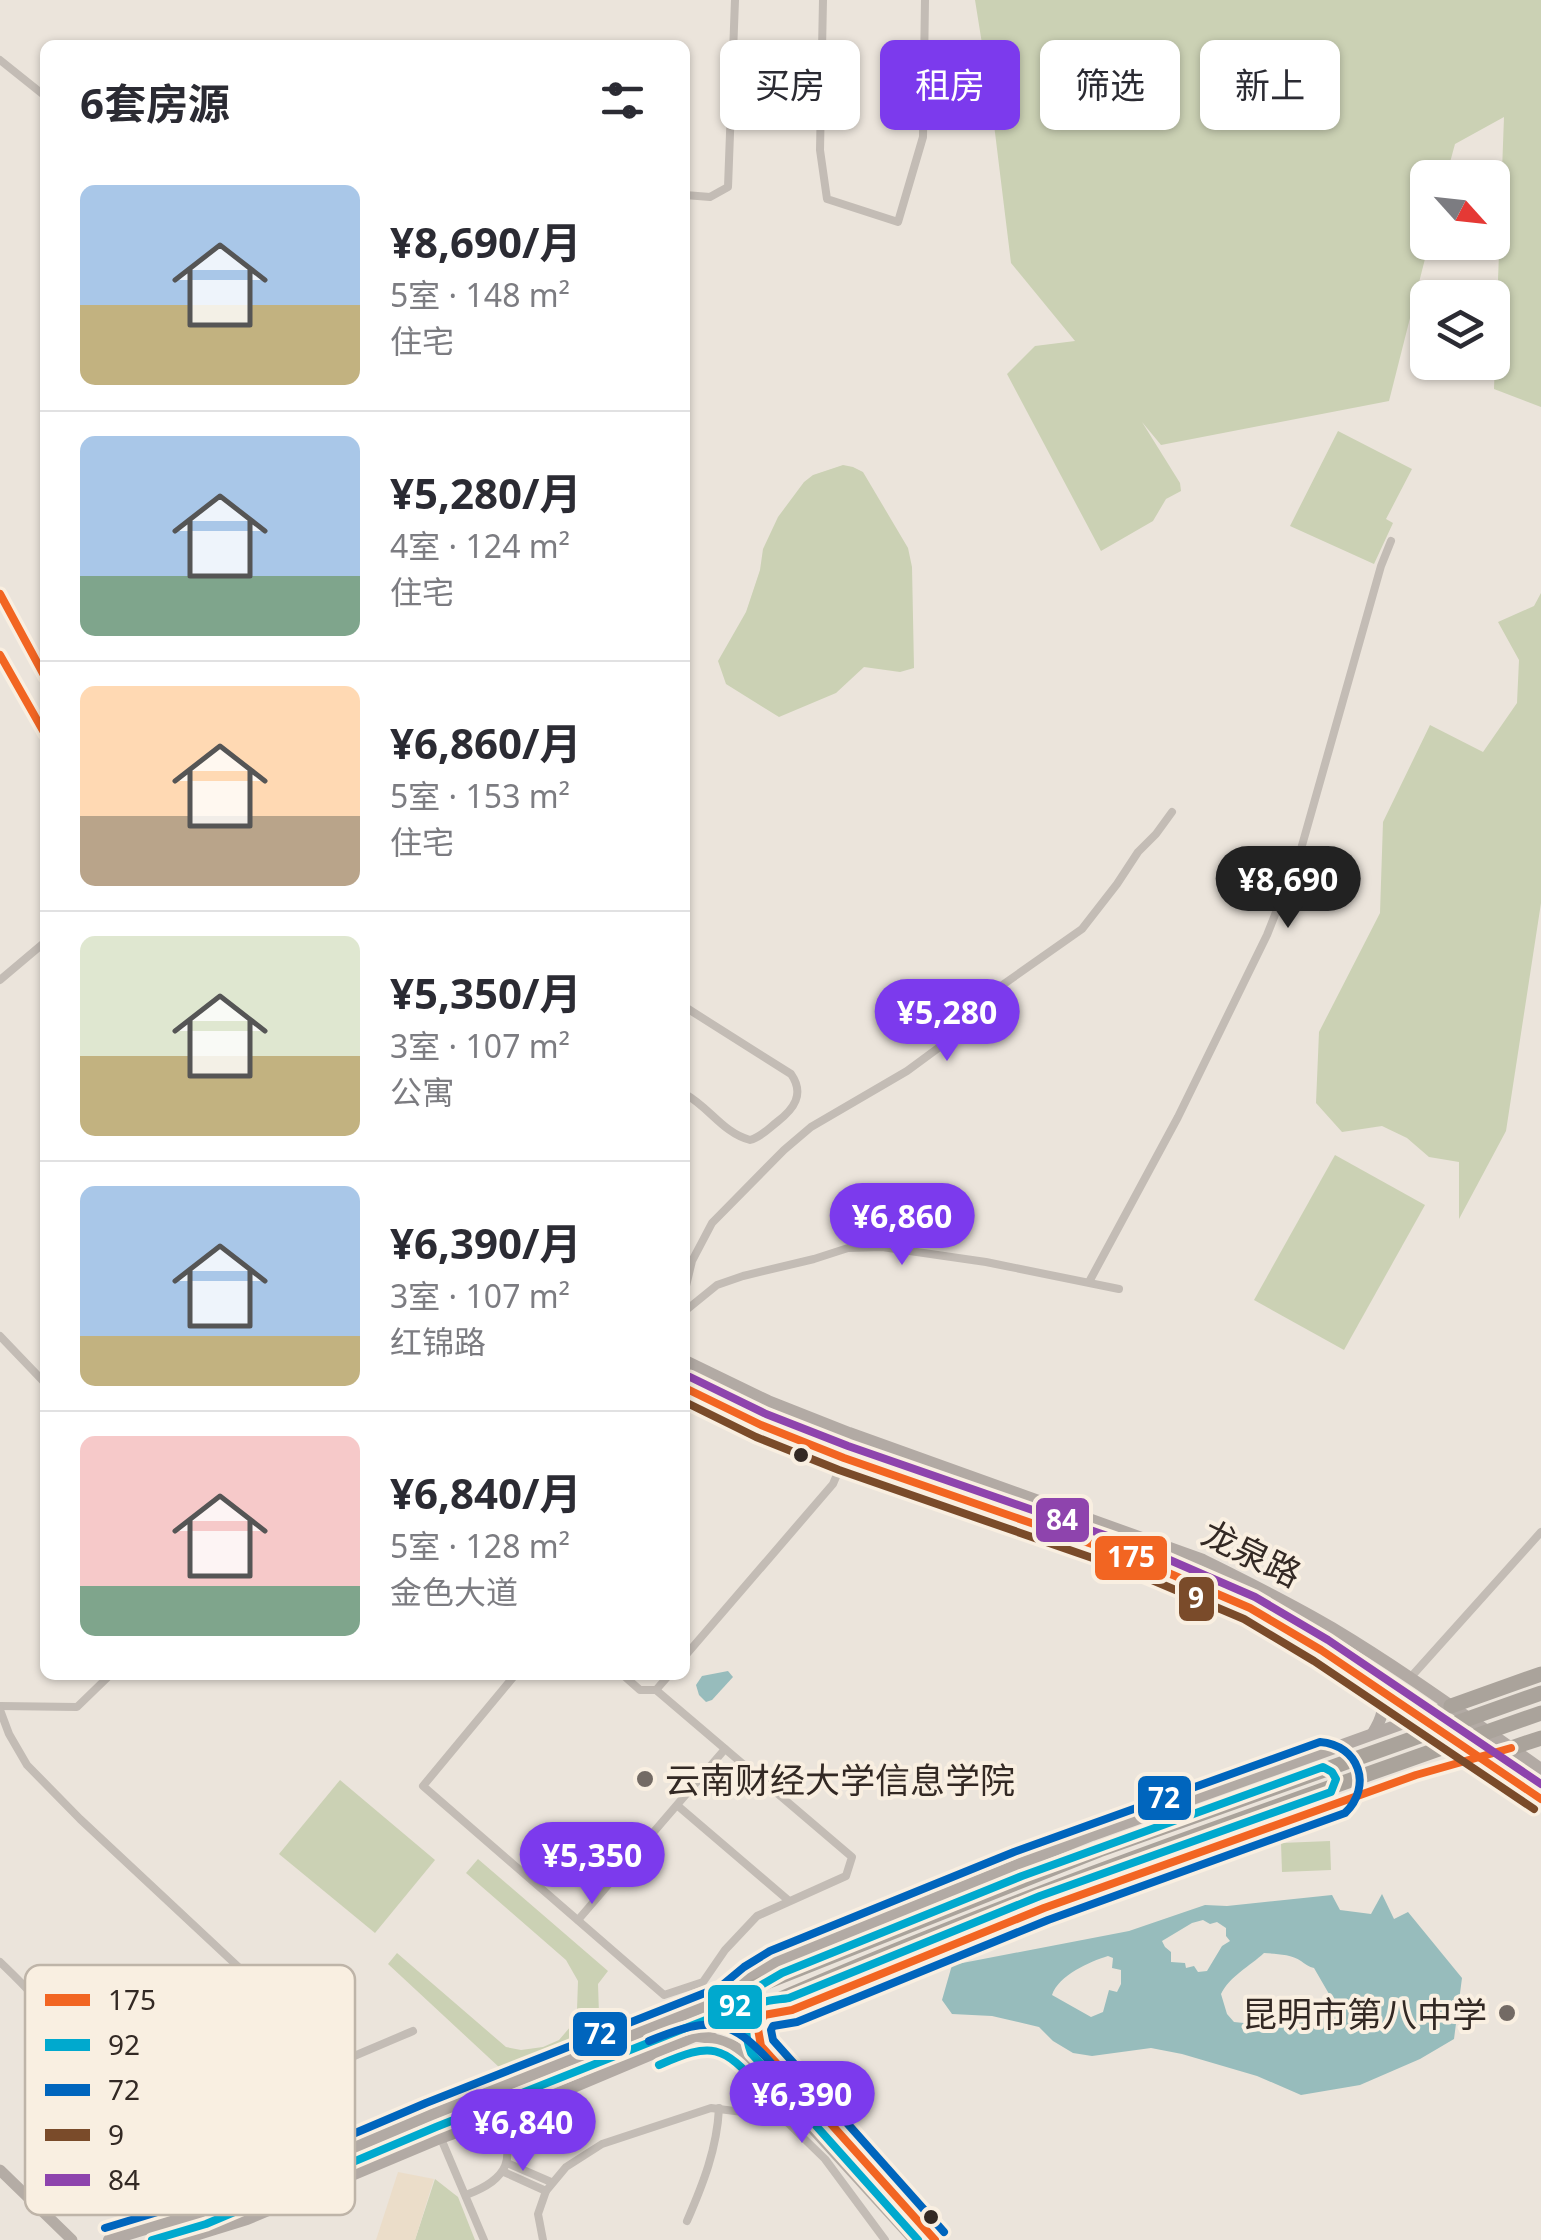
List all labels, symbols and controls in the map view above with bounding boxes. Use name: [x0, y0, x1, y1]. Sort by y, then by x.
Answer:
chip: 买房: [720, 40, 860, 130]
chip: 租房: [880, 40, 1020, 130]
chip: 筛选: [1040, 40, 1180, 130]
chip: 新上: [1200, 40, 1340, 130]
icon: filters: [595, 73, 650, 128]
text: 6套房源: [80, 74, 230, 131]
north arrow: [1410, 160, 1510, 260]
map controls: [1410, 160, 1510, 380]
text: ¥8,690/月: [390, 213, 582, 270]
icon: home: [160, 225, 280, 345]
text: 5室 · 148 m²: [390, 273, 570, 316]
button: layers: [1410, 280, 1510, 380]
text: 住宅: [390, 319, 454, 362]
text: ¥5,280/月: [390, 464, 582, 521]
icon: home: [160, 476, 280, 596]
text: 4室 · 124 m²: [390, 524, 570, 567]
text: 住宅: [390, 570, 454, 613]
text: ¥6,860/月: [390, 714, 582, 771]
icon: home: [160, 726, 280, 846]
text: 5室 · 153 m²: [390, 774, 570, 817]
text: 住宅: [390, 820, 454, 863]
pin: ¥8,690: [1207, 846, 1369, 931]
text: ¥8,690: [1238, 857, 1338, 900]
text: ¥5,350/月: [390, 964, 582, 1021]
icon: home: [160, 976, 280, 1096]
pin: ¥5,280: [866, 979, 1028, 1064]
text: ¥5,280: [897, 990, 997, 1033]
text: 3室 · 107 m²: [390, 1024, 570, 1067]
text: 公寓: [390, 1070, 454, 1113]
pin: ¥6,860: [821, 1183, 983, 1268]
text: ¥6,860: [852, 1194, 952, 1237]
text: ¥6,390/月: [390, 1214, 582, 1271]
icon: home: [160, 1226, 280, 1346]
text: 3室 · 107 m²: [390, 1274, 570, 1317]
text: 红锦路: [390, 1320, 486, 1363]
unlabelled marker: [791, 1445, 811, 1465]
text: ¥6,840/月: [390, 1464, 582, 1521]
icon: home: [160, 1476, 280, 1596]
line badge: 84: [1034, 1496, 1091, 1544]
text: 84: [1046, 1500, 1078, 1538]
street label: 龙泉路: [1195, 1509, 1309, 1597]
text: 5室 · 128 m²: [390, 1524, 570, 1567]
line badge: 175: [1093, 1534, 1169, 1582]
text: 175: [1107, 1537, 1155, 1575]
text: 金色大道: [390, 1570, 518, 1613]
line badge: 9: [1177, 1575, 1216, 1623]
text: 9: [1188, 1578, 1204, 1616]
place label: 云南财经大学信息学院: [665, 1756, 1015, 1803]
marker: 云南财经大学信息学院: [634, 1768, 656, 1790]
line badge: 72: [1136, 1774, 1193, 1822]
text: 72: [1148, 1778, 1180, 1816]
pin: ¥5,350: [511, 1822, 673, 1907]
text: ¥5,350: [542, 1833, 642, 1876]
legend: [25, 1965, 355, 2215]
text: 175: [108, 1980, 156, 2018]
line badge: 92: [706, 1983, 764, 2031]
text: 92: [719, 1986, 751, 2024]
place label: 昆明市第八中学: [1242, 1990, 1487, 2037]
marker: 昆明市第八中学: [1496, 2002, 1518, 2024]
line badge: 72: [571, 2010, 629, 2058]
text: 72: [584, 2014, 616, 2052]
text: 92: [108, 2025, 140, 2063]
pin: ¥6,390: [721, 2061, 883, 2146]
text: 72: [108, 2070, 140, 2108]
text: ¥6,390: [752, 2072, 852, 2115]
pin: ¥6,840: [442, 2089, 604, 2174]
text: ¥6,840: [473, 2100, 573, 2143]
text: 9: [108, 2115, 124, 2153]
text: 84: [108, 2160, 140, 2198]
unlabelled marker: [921, 2207, 941, 2227]

